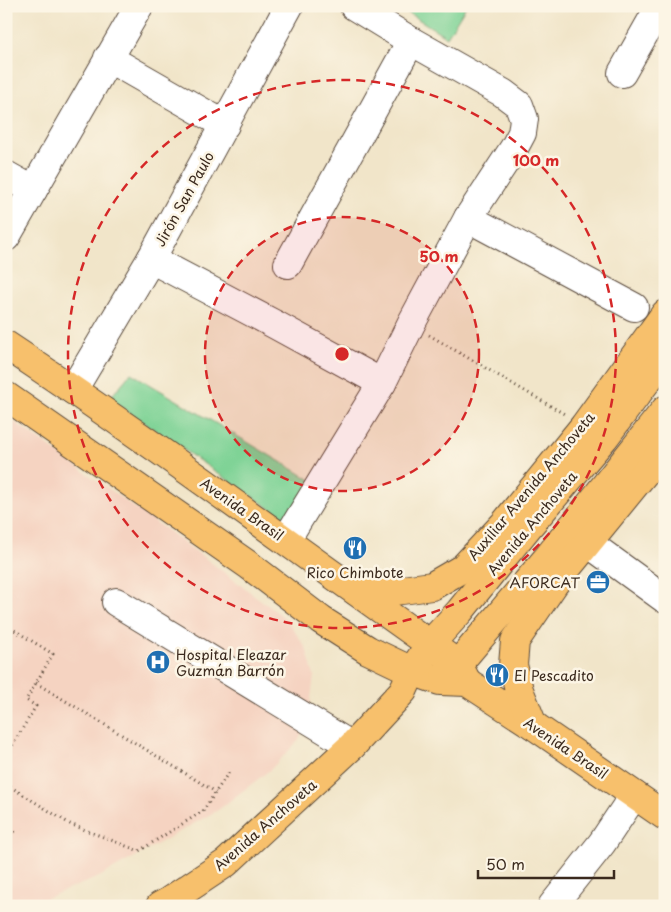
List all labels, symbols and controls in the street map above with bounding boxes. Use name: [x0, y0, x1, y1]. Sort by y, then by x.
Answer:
street label: Jirón San Paulo: [149, 148, 219, 250]
text: 100 m: [513, 148, 559, 171]
text: 50 m: [420, 244, 458, 267]
centre of rings: [333, 345, 351, 363]
street label: Auxiliar Avenida Anchoveta: [464, 409, 598, 563]
street label: Avenida Anchoveta: [484, 468, 580, 578]
street label: Avenida Brasil: [196, 472, 288, 546]
restaurant icon: Rico Chimbote: [342, 535, 368, 561]
place label: Rico Chimbote: [306, 562, 404, 583]
office icon: AFORCAT: [585, 569, 611, 595]
place label: AFORCAT: [510, 572, 580, 593]
place label: Hospital Eleazar Guzmán Barrón: [176, 644, 287, 681]
hospital icon: Hospital Eleazar Guzmán Barrón: [145, 649, 171, 675]
restaurant icon: El Pescadito: [484, 662, 510, 688]
place label: El Pescadito: [514, 665, 594, 686]
street label: Avenida Brasil: [520, 712, 612, 784]
street label: Avenida Anchoveta: [209, 774, 321, 876]
scale bar: [478, 847, 615, 879]
text: 50 m: [486, 852, 525, 875]

